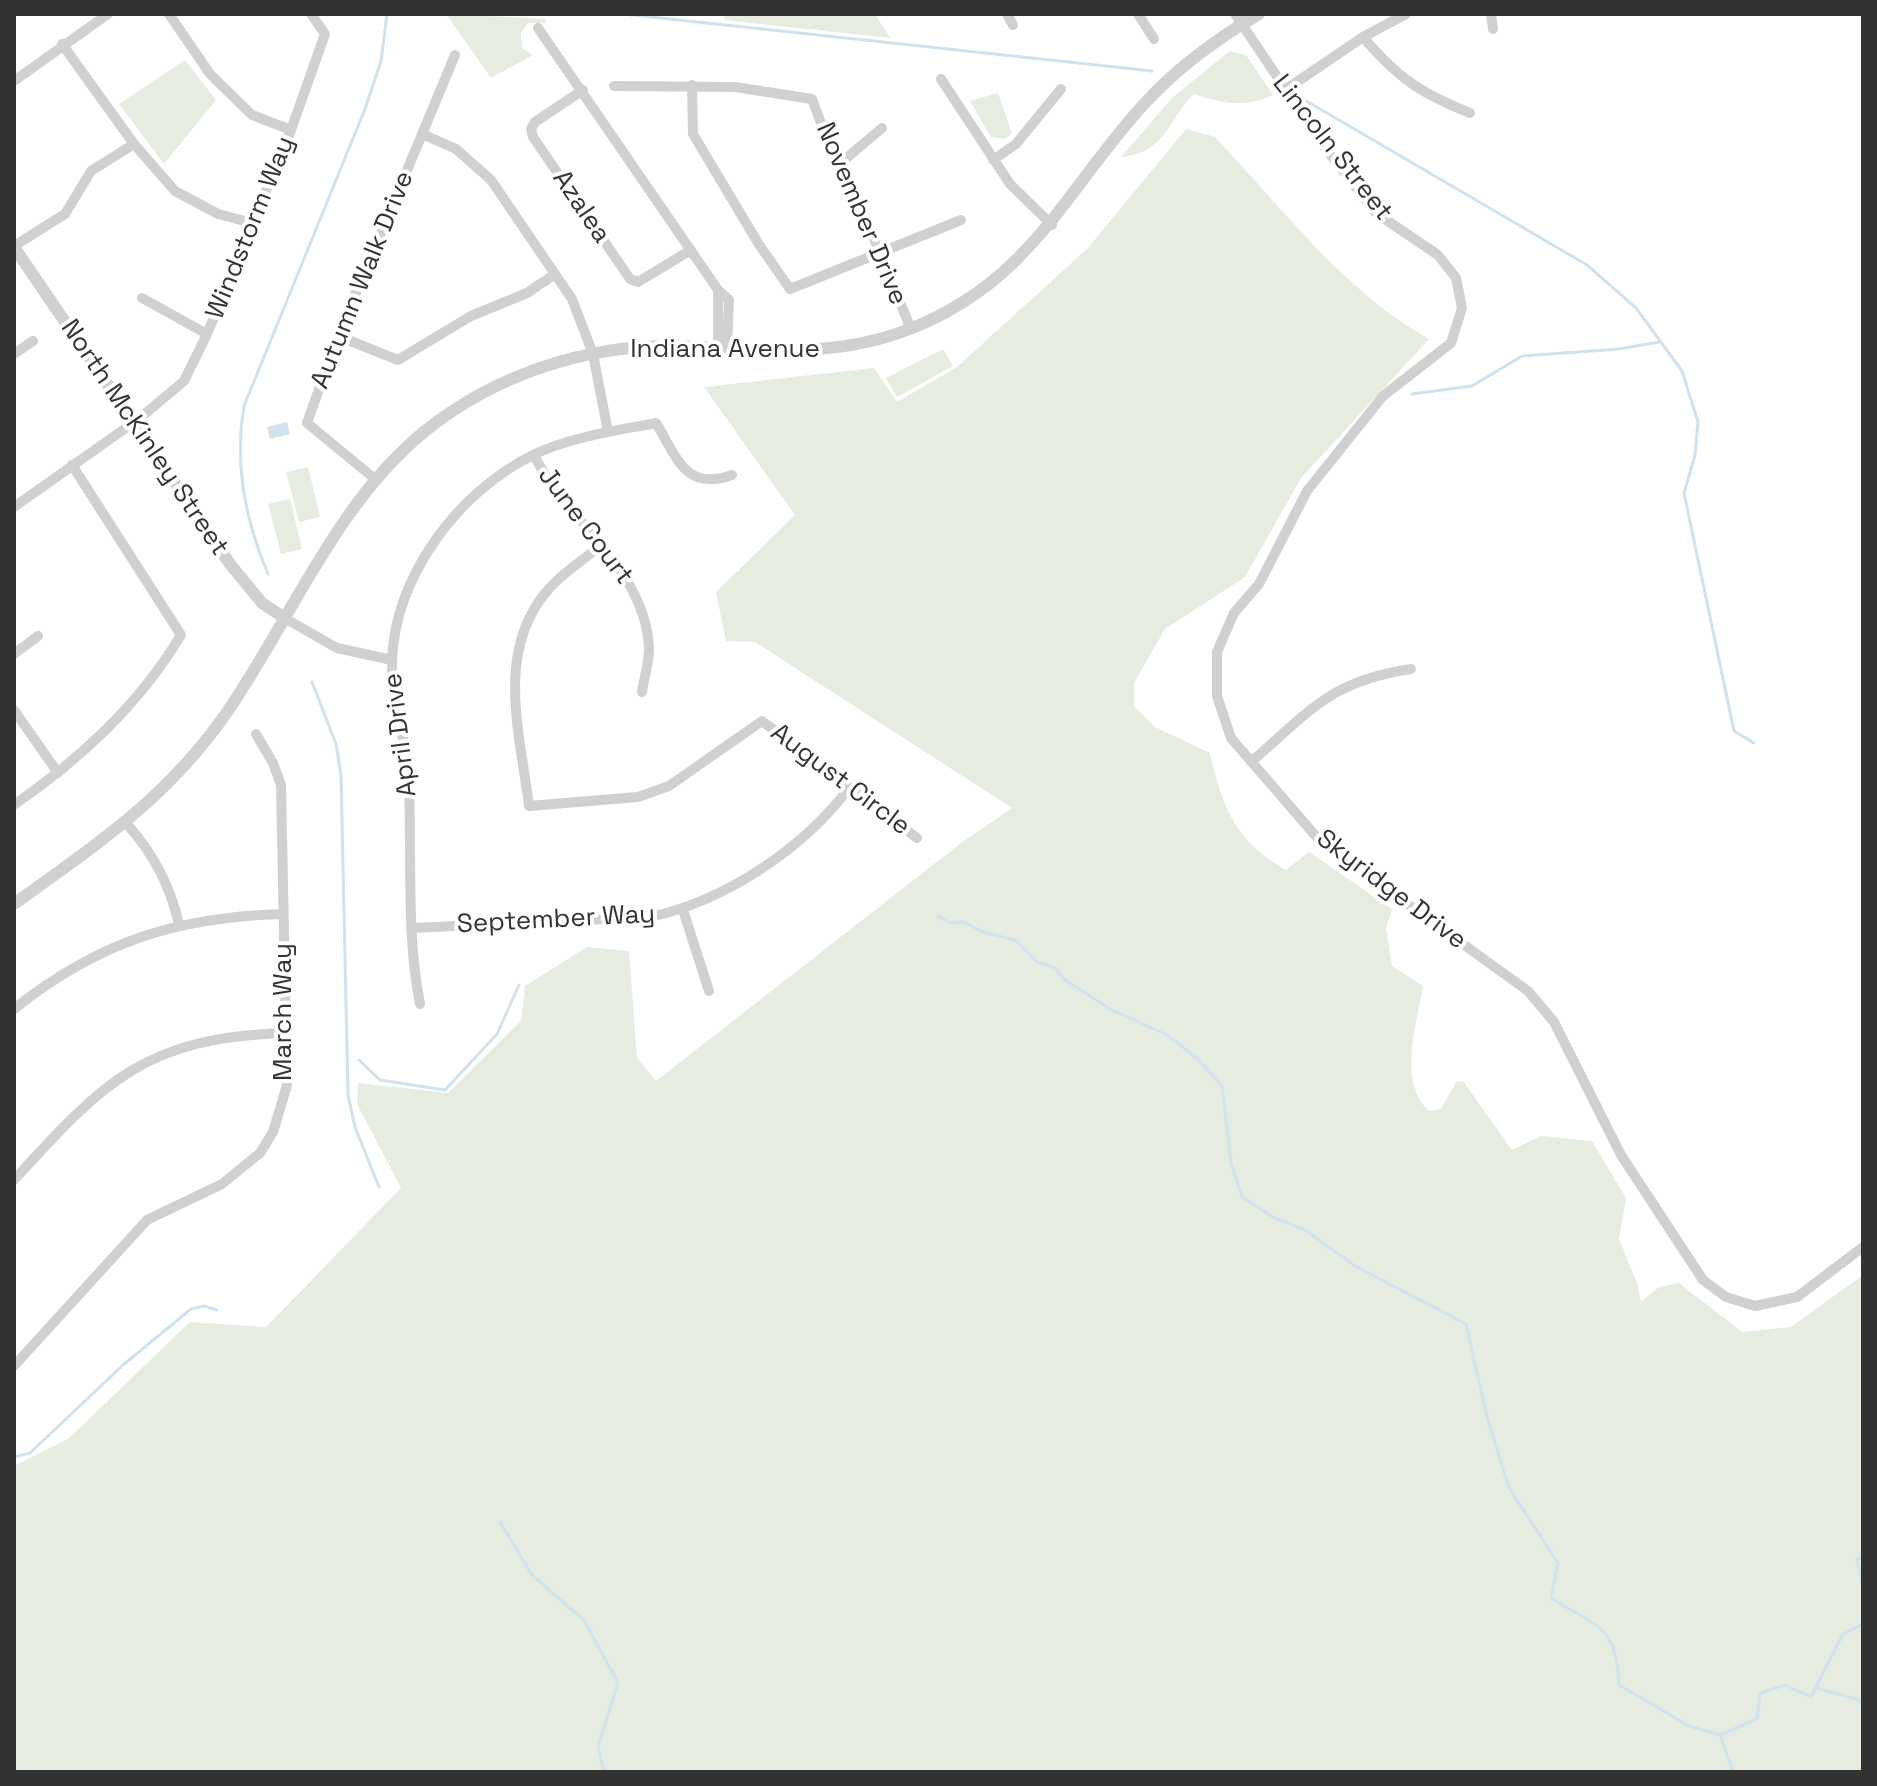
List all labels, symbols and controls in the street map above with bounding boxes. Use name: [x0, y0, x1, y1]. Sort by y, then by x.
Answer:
street label: Lincoln Street: [1265, 69, 1399, 227]
street label: November Drive: [809, 118, 913, 310]
street label: Windstorm Way: [200, 132, 302, 324]
street label: Azalea: [545, 164, 617, 250]
street label: Autumn Walk Drive: [305, 167, 421, 393]
street label: North McKinley Street: [53, 314, 235, 562]
street label: Indiana Avenue: [630, 334, 820, 366]
street label: June Court: [531, 461, 639, 591]
street label: April Drive: [378, 671, 424, 799]
street label: August Circle: [764, 717, 916, 843]
street label: Skyridge Drive: [1310, 823, 1472, 957]
street label: September Way: [456, 899, 656, 941]
street label: March Way: [268, 943, 300, 1081]

